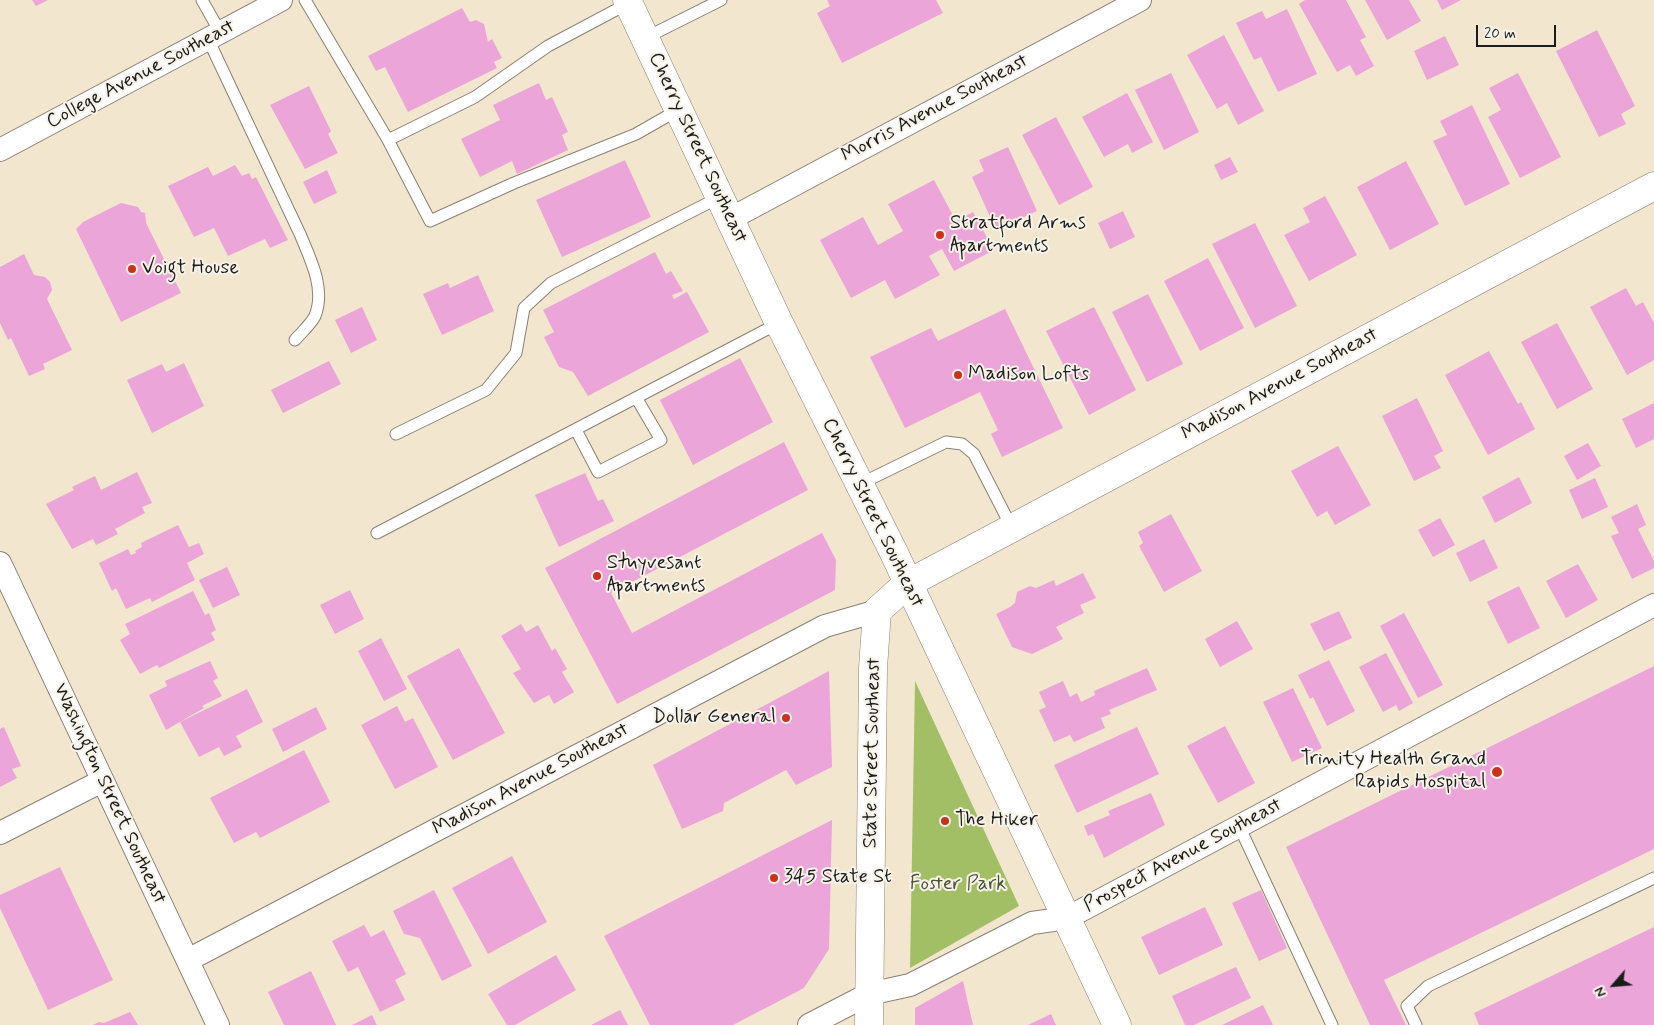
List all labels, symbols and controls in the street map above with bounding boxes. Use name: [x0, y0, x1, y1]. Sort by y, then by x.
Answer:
street label: College Avenue Southeast: [43, 15, 239, 135]
scale bar: [1479, 15, 1559, 47]
text: 20 m: [1484, 24, 1516, 44]
street label: Cherry Street Southeast: [642, 49, 752, 247]
street label: Morris Avenue Southeast: [838, 50, 1032, 168]
place label: Stratford Arms Apartments: [950, 212, 1086, 259]
marker: Stratford Arms Apartments: [934, 229, 946, 241]
place label: Voigt House: [142, 257, 239, 281]
marker: Voigt House: [126, 263, 138, 275]
street label: Madison Avenue Southeast: [1178, 323, 1382, 447]
place label: Madison Lofts: [968, 363, 1089, 387]
marker: Madison Lofts: [952, 369, 964, 381]
street label: Cherry Street Southeast: [816, 415, 928, 611]
place label: Stuyvesant Apartments: [607, 552, 705, 599]
marker: Stuyvesant Apartments: [591, 570, 603, 582]
street label: State Street Southeast: [859, 657, 887, 849]
street label: Washington Street Southeast: [47, 680, 171, 908]
place label: Dollar General: [652, 706, 776, 730]
marker: Dollar General: [780, 712, 792, 724]
street label: Madison Avenue Southeast: [429, 718, 633, 842]
place label: Trinity Health Grand Rapids Hospital: [1301, 748, 1486, 795]
marker: Trinity Health Grand Rapids Hospital: [1490, 765, 1504, 779]
street label: Prospect Avenue Southeast: [1080, 794, 1286, 918]
place label: The Hiker: [955, 809, 1038, 833]
marker: The Hiker: [939, 815, 951, 827]
place label: 345 State St: [784, 866, 892, 890]
marker: 345 State St: [768, 872, 780, 884]
park label: Foster Park: [910, 873, 1006, 897]
north arrow: [1589, 960, 1639, 1010]
text: N: [1591, 984, 1611, 1000]

